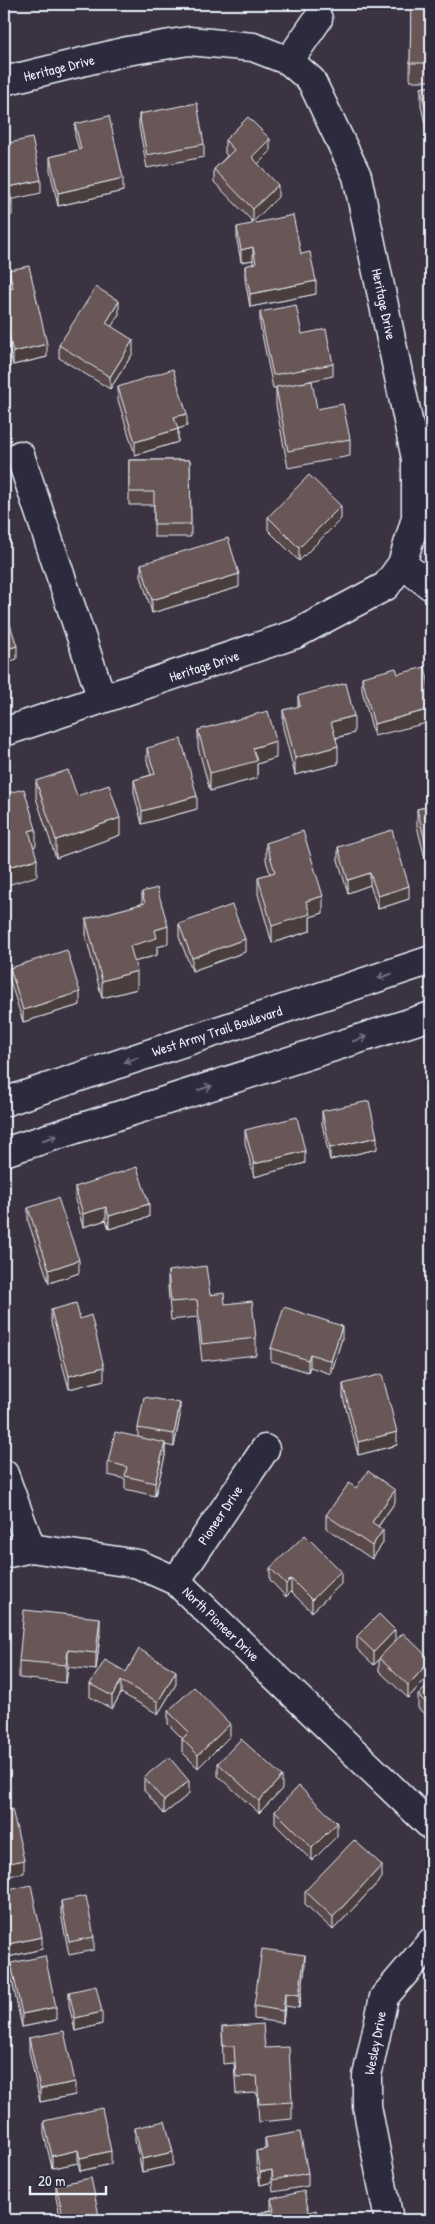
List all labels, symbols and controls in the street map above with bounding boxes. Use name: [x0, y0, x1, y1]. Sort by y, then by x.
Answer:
street label: Heritage Drive: [21, 49, 97, 86]
street label: Heritage Drive: [367, 267, 401, 342]
street label: Heritage Drive: [167, 645, 242, 687]
one-way arrow: [377, 971, 393, 981]
street label: West Army Trail Boulevard: [149, 1000, 285, 1061]
one-way arrow: [352, 1034, 367, 1043]
one-way arrow: [124, 1056, 139, 1065]
one-way arrow: [197, 1083, 213, 1093]
one-way arrow: [42, 1132, 58, 1142]
street label: Pioneer Drive: [193, 1481, 247, 1548]
street label: North Pioneer Drive: [179, 1582, 264, 1666]
street label: Wesley Drive: [359, 2009, 391, 2077]
scale bar: [30, 2164, 106, 2196]
text: 20 m: [38, 2170, 65, 2191]

